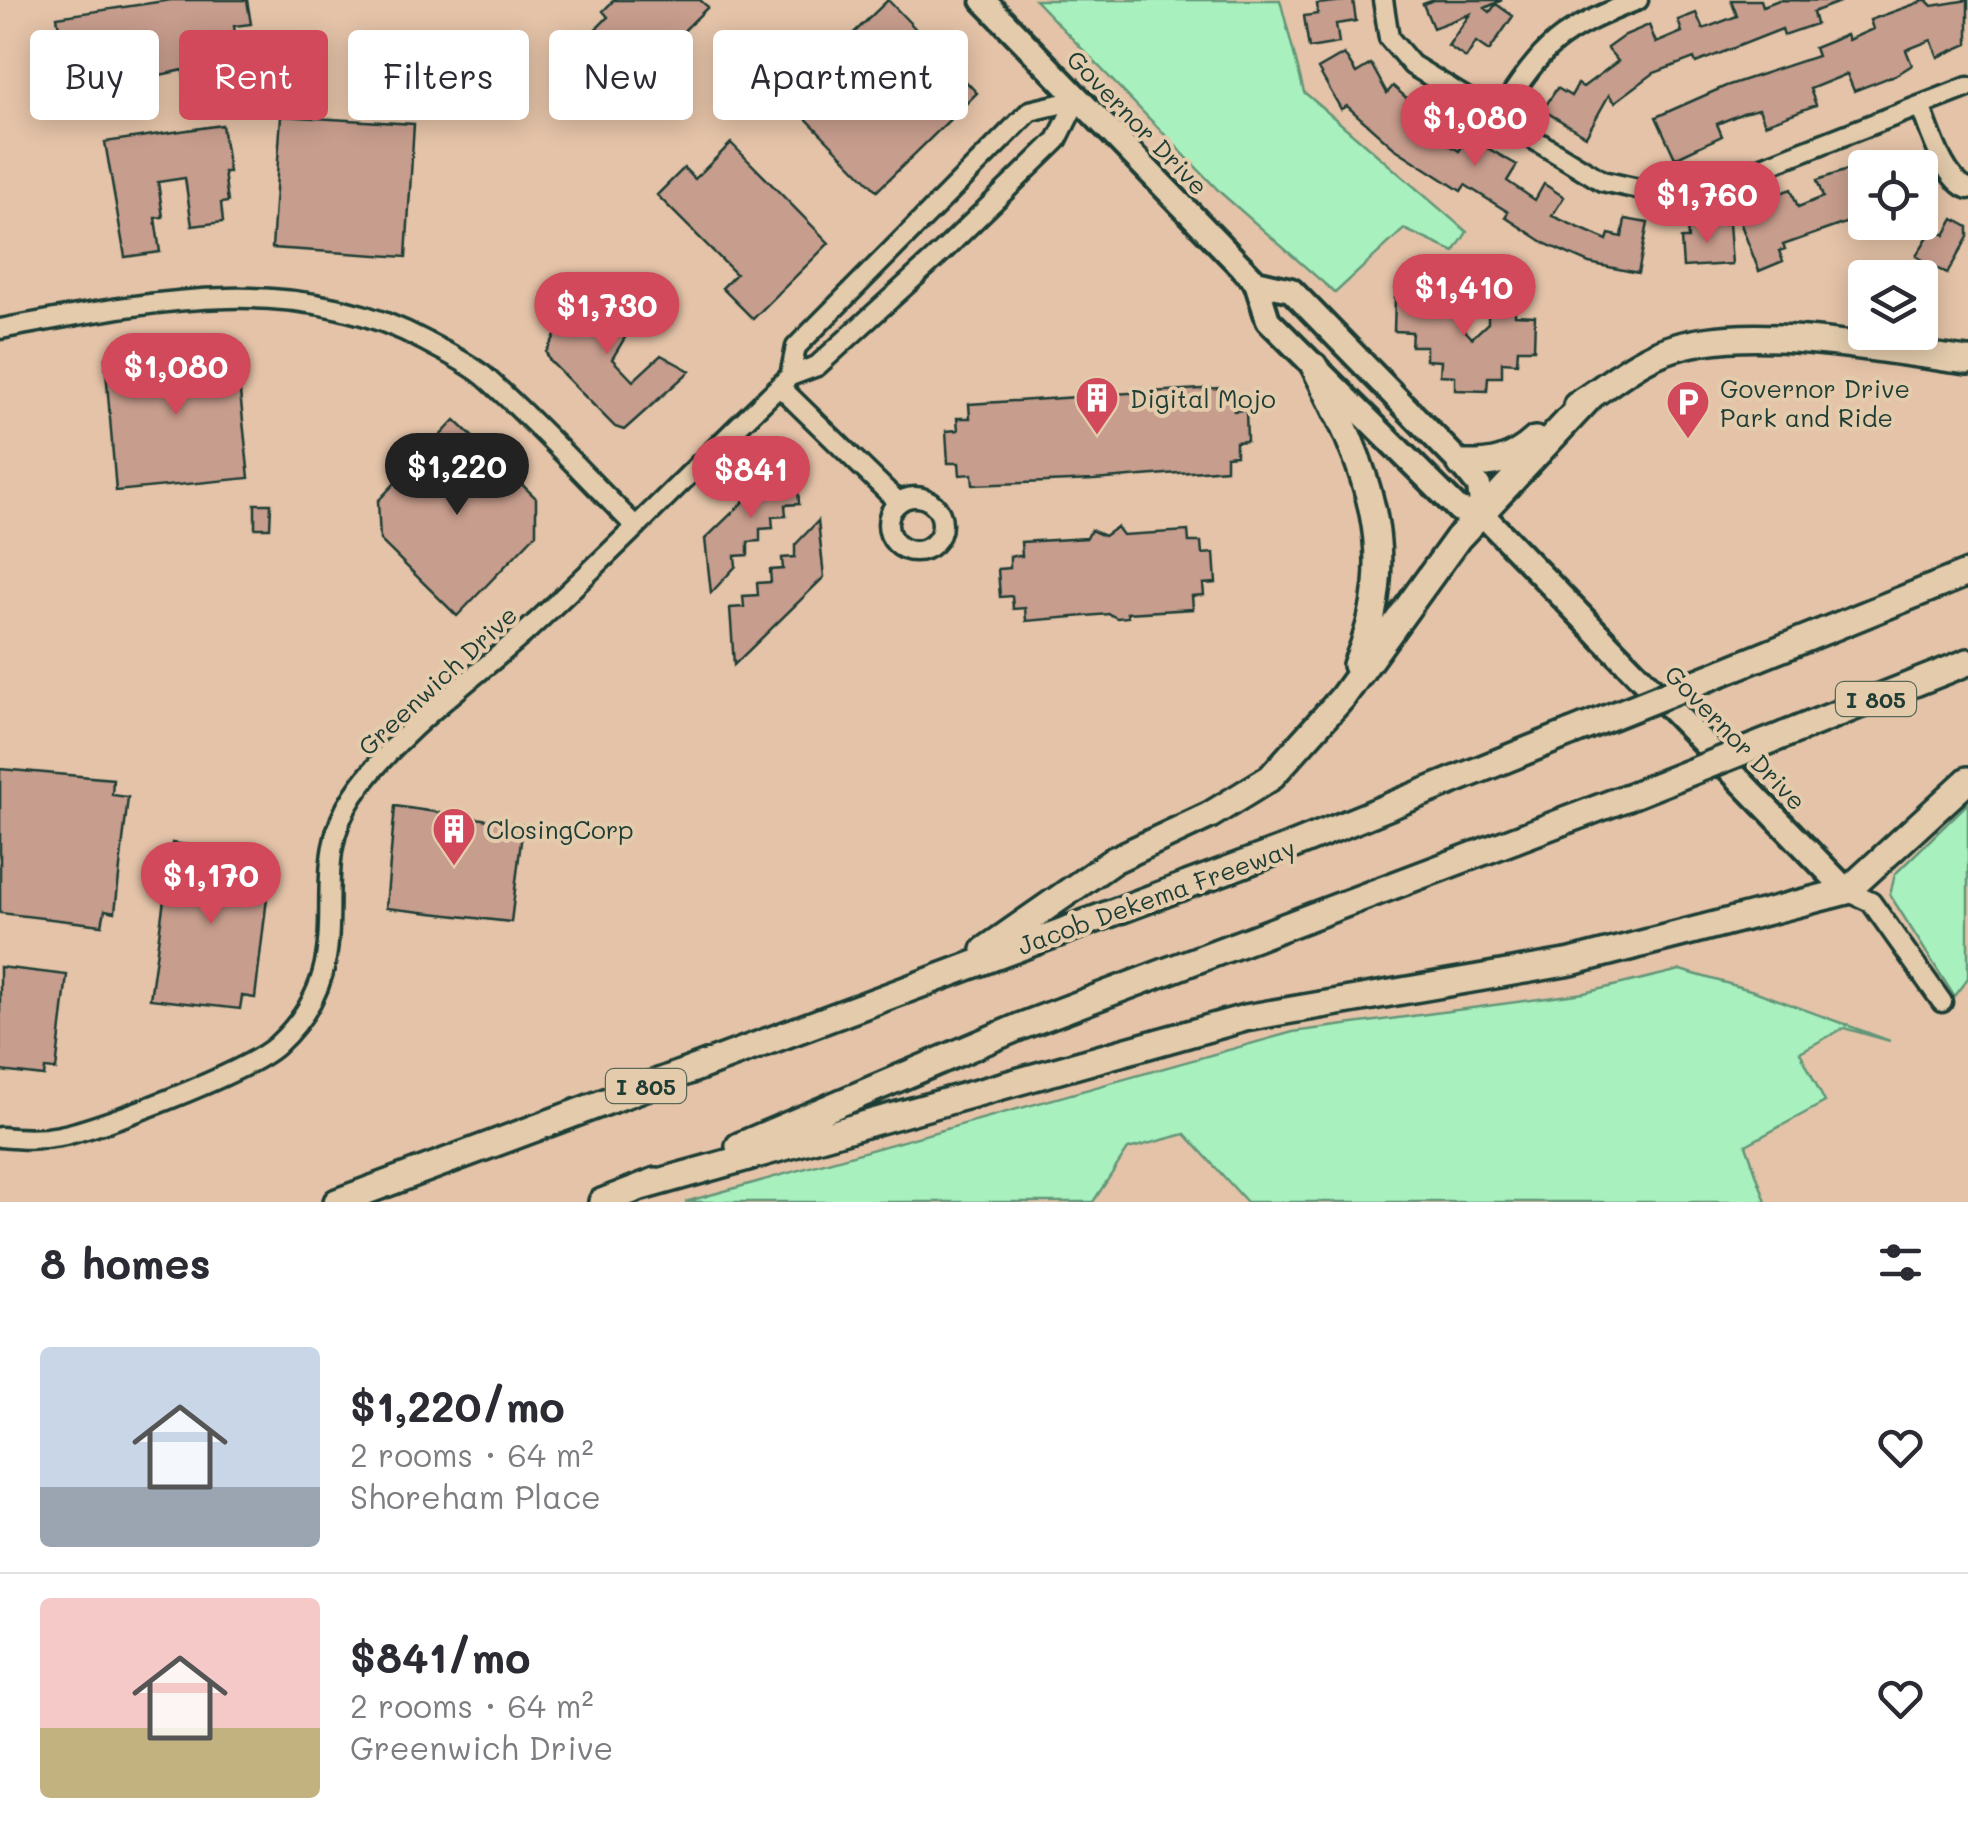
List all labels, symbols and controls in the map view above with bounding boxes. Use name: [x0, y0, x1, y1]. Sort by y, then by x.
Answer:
chip: Buy: [30, 30, 159, 120]
chip: Rent: [179, 30, 328, 120]
chip: Filters: [348, 30, 529, 120]
chip: New: [549, 30, 693, 120]
chip: Apartment: [713, 30, 968, 120]
street label: Governor Drive: [1061, 43, 1215, 201]
pin: $1,080: [1394, 84, 1556, 169]
text: $1,080: [1423, 95, 1527, 137]
map controls: [1848, 150, 1938, 350]
button: locate: [1848, 150, 1938, 240]
pin: $1,760: [1626, 161, 1788, 246]
text: $1,760: [1656, 172, 1758, 214]
pin: $1,410: [1383, 254, 1545, 339]
button: layers: [1848, 260, 1938, 350]
text: $1,410: [1415, 265, 1513, 307]
pin: $1,730: [526, 272, 688, 357]
text: $1,730: [556, 283, 658, 325]
pin: $1,080: [95, 333, 257, 418]
text: $1,080: [124, 344, 228, 386]
place label: Governor Drive Park and Ride: [1720, 372, 1910, 433]
building icon: Digital Mojo: [1074, 375, 1120, 436]
parking icon: Governor Drive Park and Ride: [1665, 379, 1711, 440]
place label: Digital Mojo: [1130, 382, 1276, 414]
pin: $1,220: [376, 433, 538, 518]
pin: $841: [692, 436, 810, 521]
text: $1,220: [407, 444, 507, 486]
text: $841: [714, 447, 788, 489]
street label: Greenwich Drive: [351, 598, 523, 762]
street label: Governor Drive: [1659, 658, 1813, 816]
road number: I 805: [1836, 682, 1916, 716]
building icon: ClosingCorp: [431, 806, 477, 867]
place label: ClosingCorp: [486, 813, 634, 845]
street label: Jacob Dekema Freeway: [1013, 831, 1300, 962]
pin: $1,170: [130, 842, 292, 927]
text: $1,170: [163, 853, 259, 895]
road number: I 805: [606, 1069, 686, 1103]
text: 8 homes: [40, 1235, 211, 1290]
icon: filters: [1873, 1235, 1928, 1290]
text: $1,220/mo: [350, 1378, 565, 1433]
icon: home: [120, 1387, 240, 1507]
icon: heart: [1873, 1420, 1928, 1475]
text: 2 rooms · 64 m²: [350, 1433, 594, 1475]
text: Shoreham Place: [350, 1475, 601, 1517]
text: $841/mo: [350, 1629, 531, 1684]
icon: home: [120, 1638, 240, 1758]
icon: heart: [1873, 1671, 1928, 1726]
text: 2 rooms · 64 m²: [350, 1684, 594, 1726]
text: Greenwich Drive: [350, 1726, 613, 1768]

